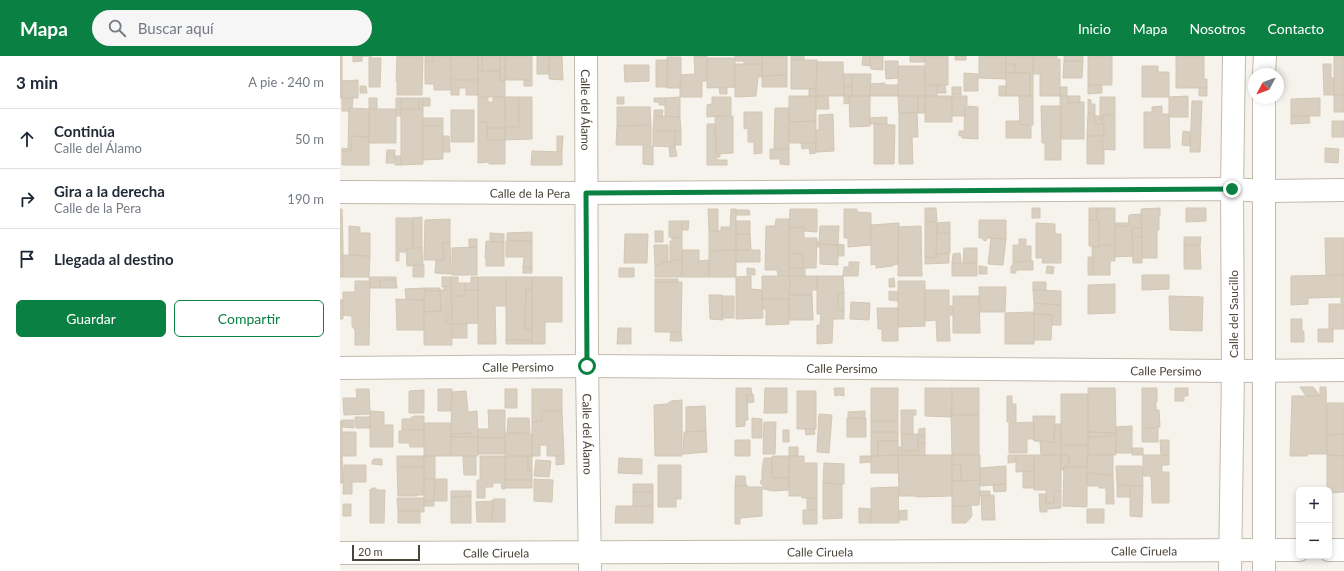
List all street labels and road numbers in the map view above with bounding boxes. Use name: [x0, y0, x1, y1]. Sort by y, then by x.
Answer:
street label: Calle del Álamo: [579, 69, 594, 151]
street label: Calle de la Pera: [490, 185, 570, 200]
street label: Calle del Saucillo: [1226, 270, 1241, 358]
street label: Calle Persimo: [482, 359, 554, 374]
street label: Calle Persimo: [806, 360, 878, 376]
street label: Calle Persimo: [1130, 363, 1202, 378]
street label: Calle del Álamo: [580, 393, 596, 475]
street label: Calle Ciruela: [1111, 543, 1177, 558]
street label: Calle Ciruela: [787, 544, 853, 559]
street label: Calle Ciruela: [463, 545, 529, 560]

